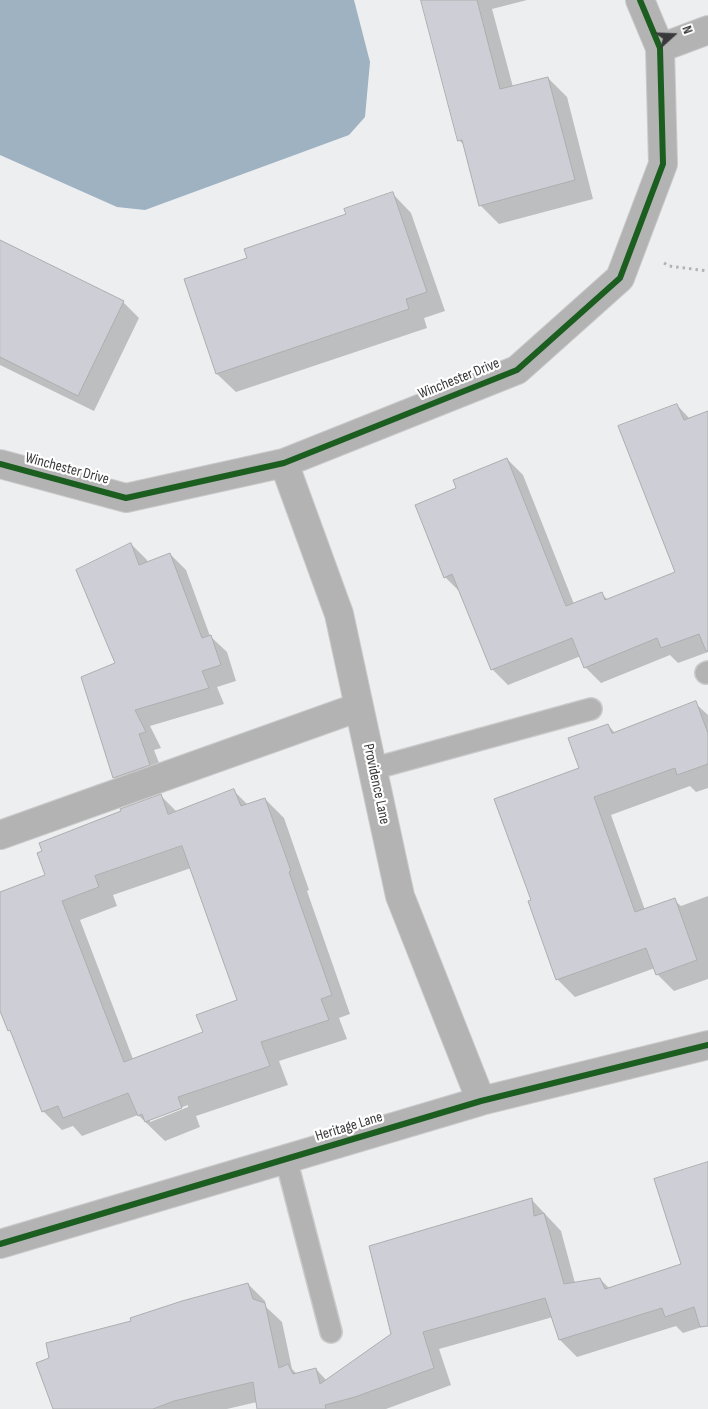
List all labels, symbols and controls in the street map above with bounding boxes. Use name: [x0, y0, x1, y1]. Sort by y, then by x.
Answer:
north arrow: [648, 10, 698, 60]
text: N: [678, 23, 697, 36]
street label: Winchester Drive: [416, 355, 502, 403]
street label: Winchester Drive: [23, 449, 111, 489]
street label: Providence Lane: [359, 742, 393, 826]
street label: Heritage Lane: [313, 1108, 385, 1146]

